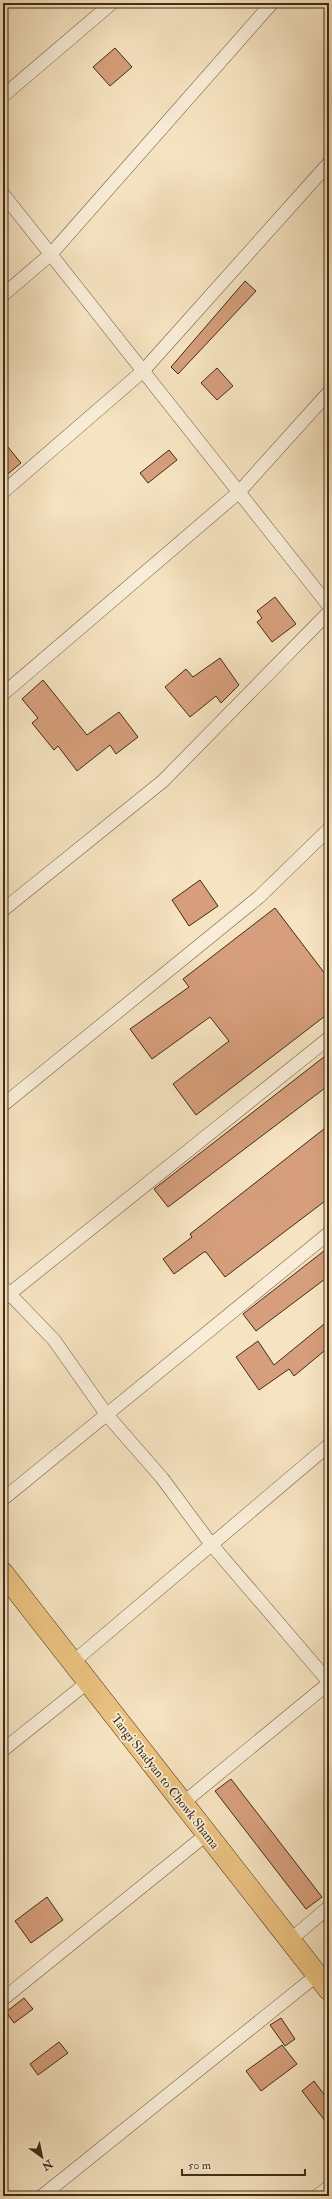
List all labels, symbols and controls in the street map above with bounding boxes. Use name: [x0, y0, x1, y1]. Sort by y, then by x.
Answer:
street label: Tangi Shadyan to Chowk Shama: [107, 1711, 223, 1853]
north arrow: [22, 2137, 62, 2177]
scale bar: [182, 2151, 305, 2177]
text: N: [39, 2156, 56, 2174]
text: 50 m: [188, 2158, 212, 2173]

